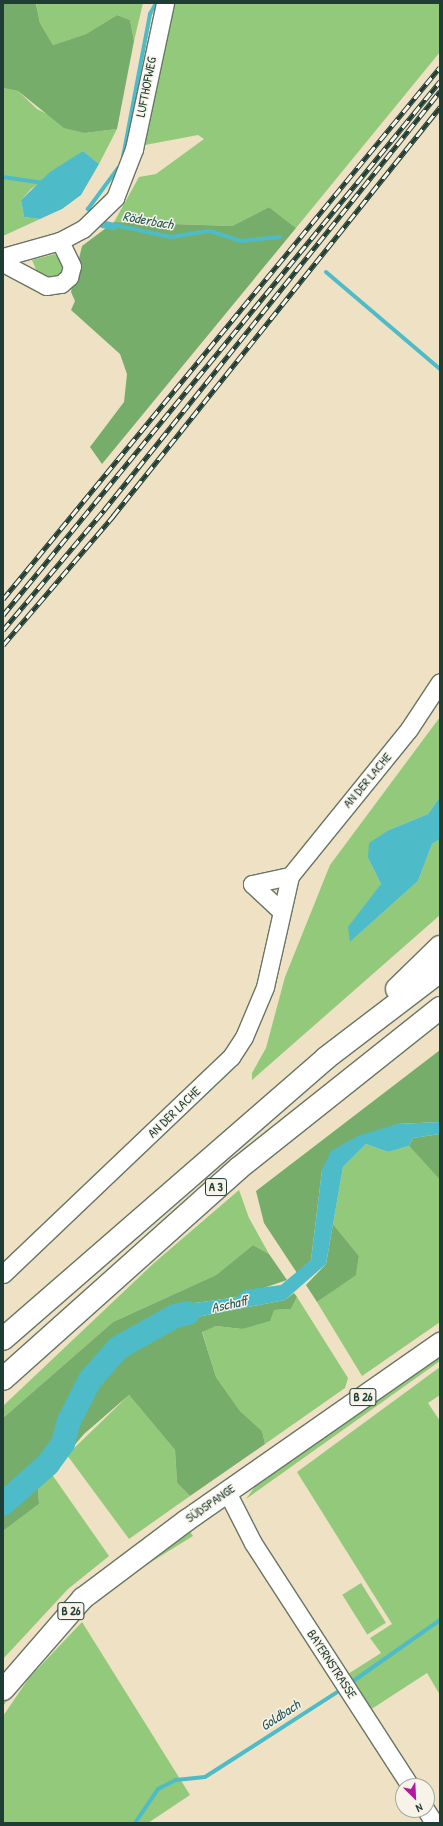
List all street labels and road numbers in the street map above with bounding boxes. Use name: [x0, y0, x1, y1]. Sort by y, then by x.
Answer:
street label: LUFTHOFWEG: [133, 56, 159, 118]
street label: AN DER LACHE: [339, 749, 395, 811]
street label: AN DER LACHE: [144, 1083, 204, 1141]
road number: A 3: [205, 1177, 227, 1197]
road number: B 26: [349, 1387, 377, 1407]
street label: SÜDSPANGE: [182, 1480, 238, 1526]
road number: B 26: [57, 1601, 85, 1621]
street label: BAYERNSTRASSE: [304, 1627, 360, 1701]

